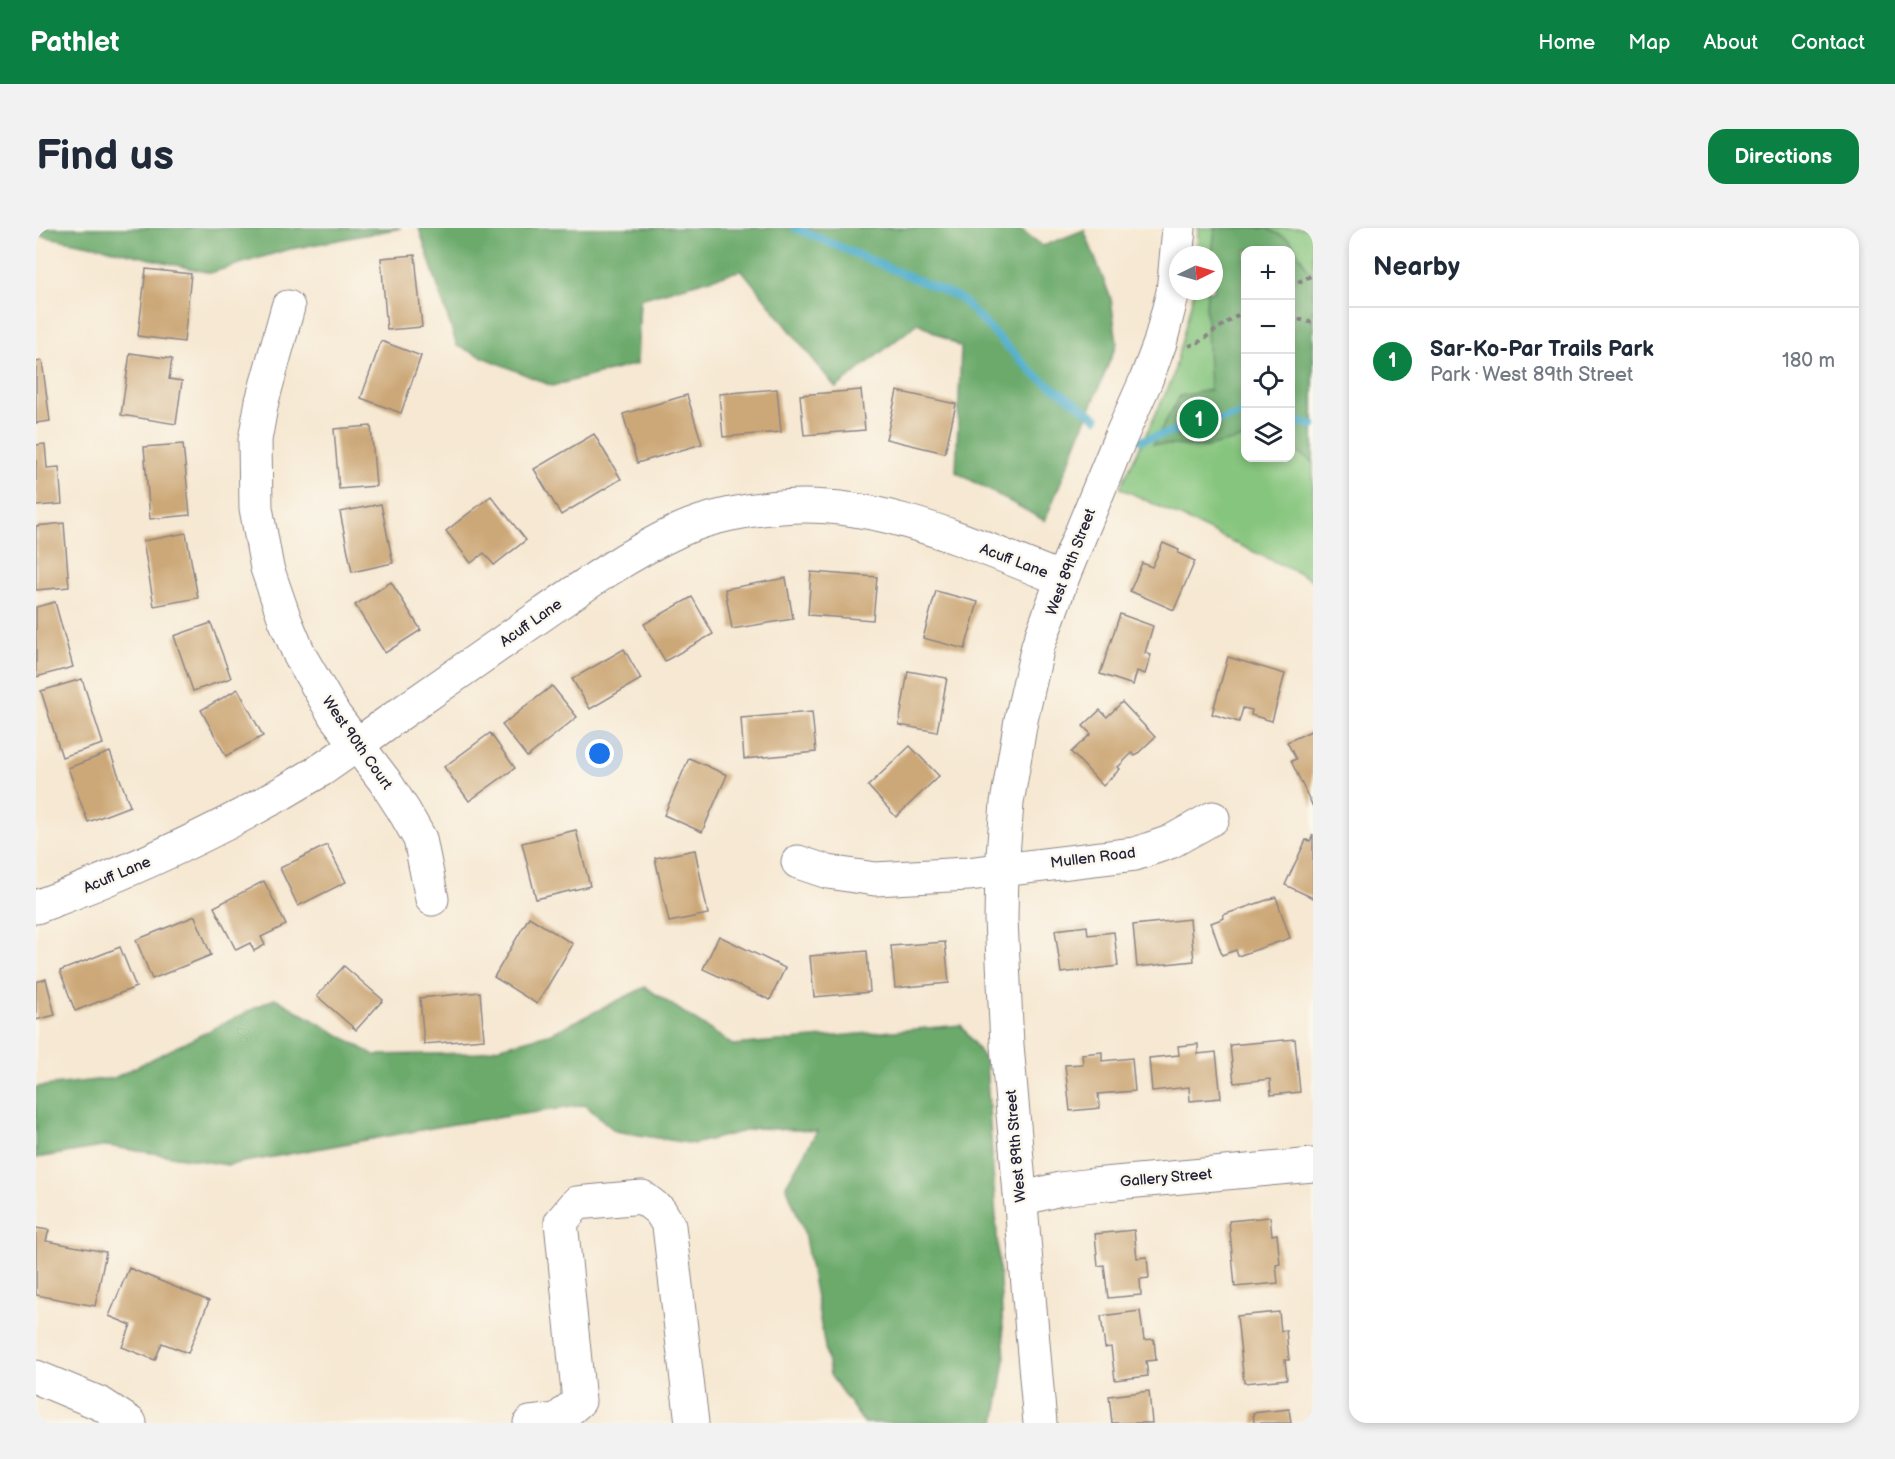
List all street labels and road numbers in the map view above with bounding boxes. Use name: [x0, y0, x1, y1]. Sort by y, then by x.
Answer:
street label: West 89th Street: [1042, 505, 1100, 618]
street label: Acuff Lane: [977, 539, 1051, 583]
street label: Acuff Lane: [496, 595, 566, 651]
street label: West 90th Court: [318, 693, 396, 794]
street label: Mullen Road: [1049, 843, 1137, 873]
street label: Acuff Lane: [80, 852, 154, 898]
street label: West 89th Street: [1002, 1088, 1030, 1203]
street label: Gallery Street: [1119, 1164, 1213, 1191]

